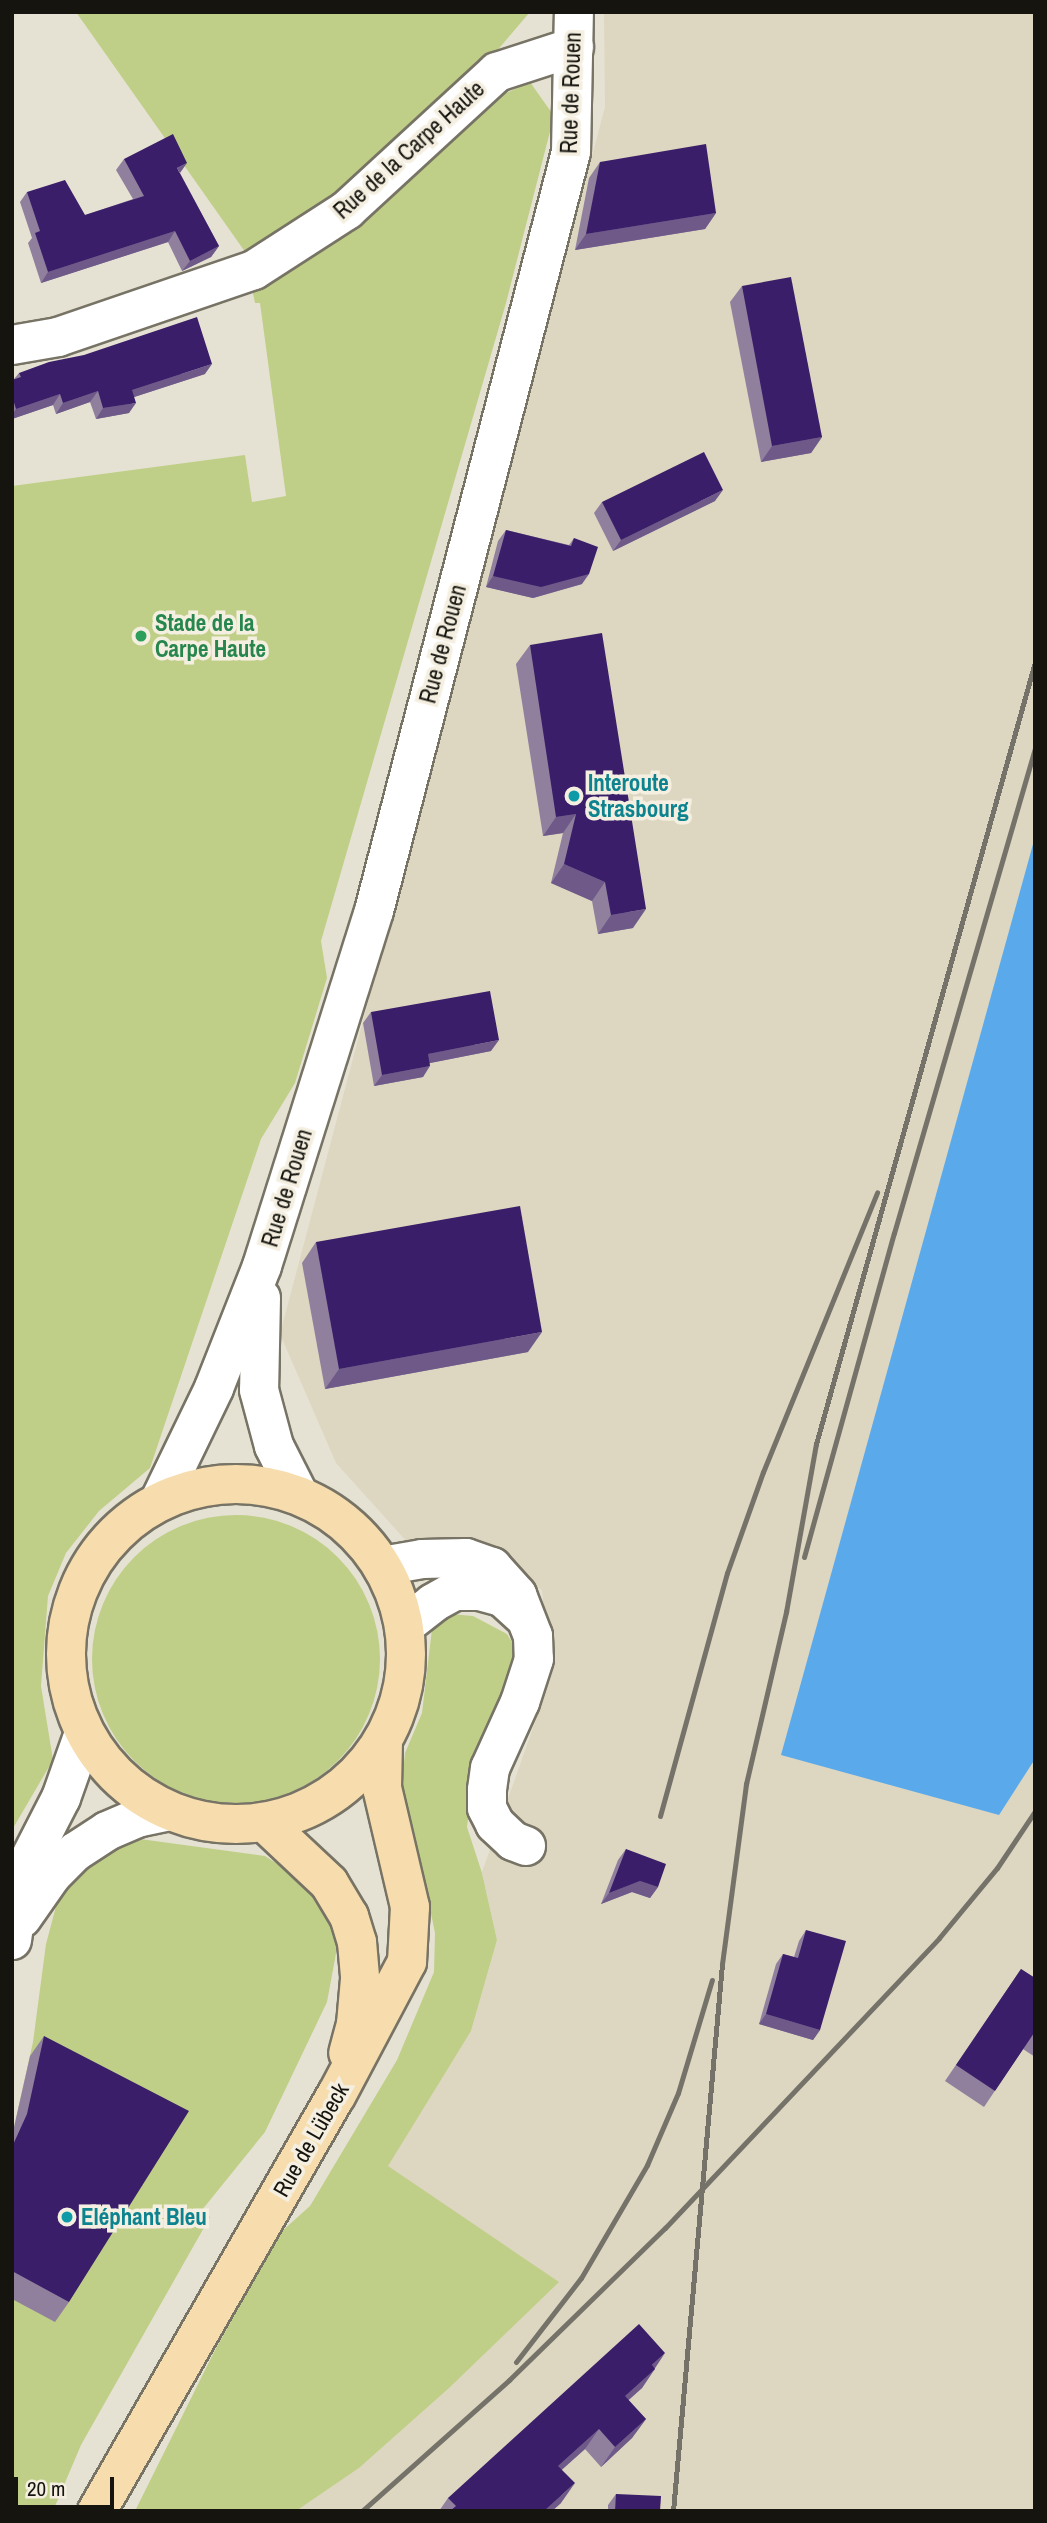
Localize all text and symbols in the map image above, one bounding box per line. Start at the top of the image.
street label: Rue de Rouen [555,32,587,154]
street label: Rue de la Carpe Haute [328,75,490,225]
street label: Rue de Rouen [414,582,472,706]
place label: Stade de la Carpe Haute [155,609,266,663]
marker: Stade de la Carpe Haute [133,628,149,644]
place label: Interoute Strasbourg [588,769,689,823]
marker: Interoute Strasbourg [566,788,582,804]
street label: Rue de Rouen [256,1126,318,1250]
street label: Rue de Lübeck [267,2078,355,2202]
place label: Eléphant Bleu [81,2203,207,2231]
marker: Eléphant Bleu [59,2209,75,2225]
scale bar [18,2464,117,2508]
text: 20 m [27,2474,65,2503]

